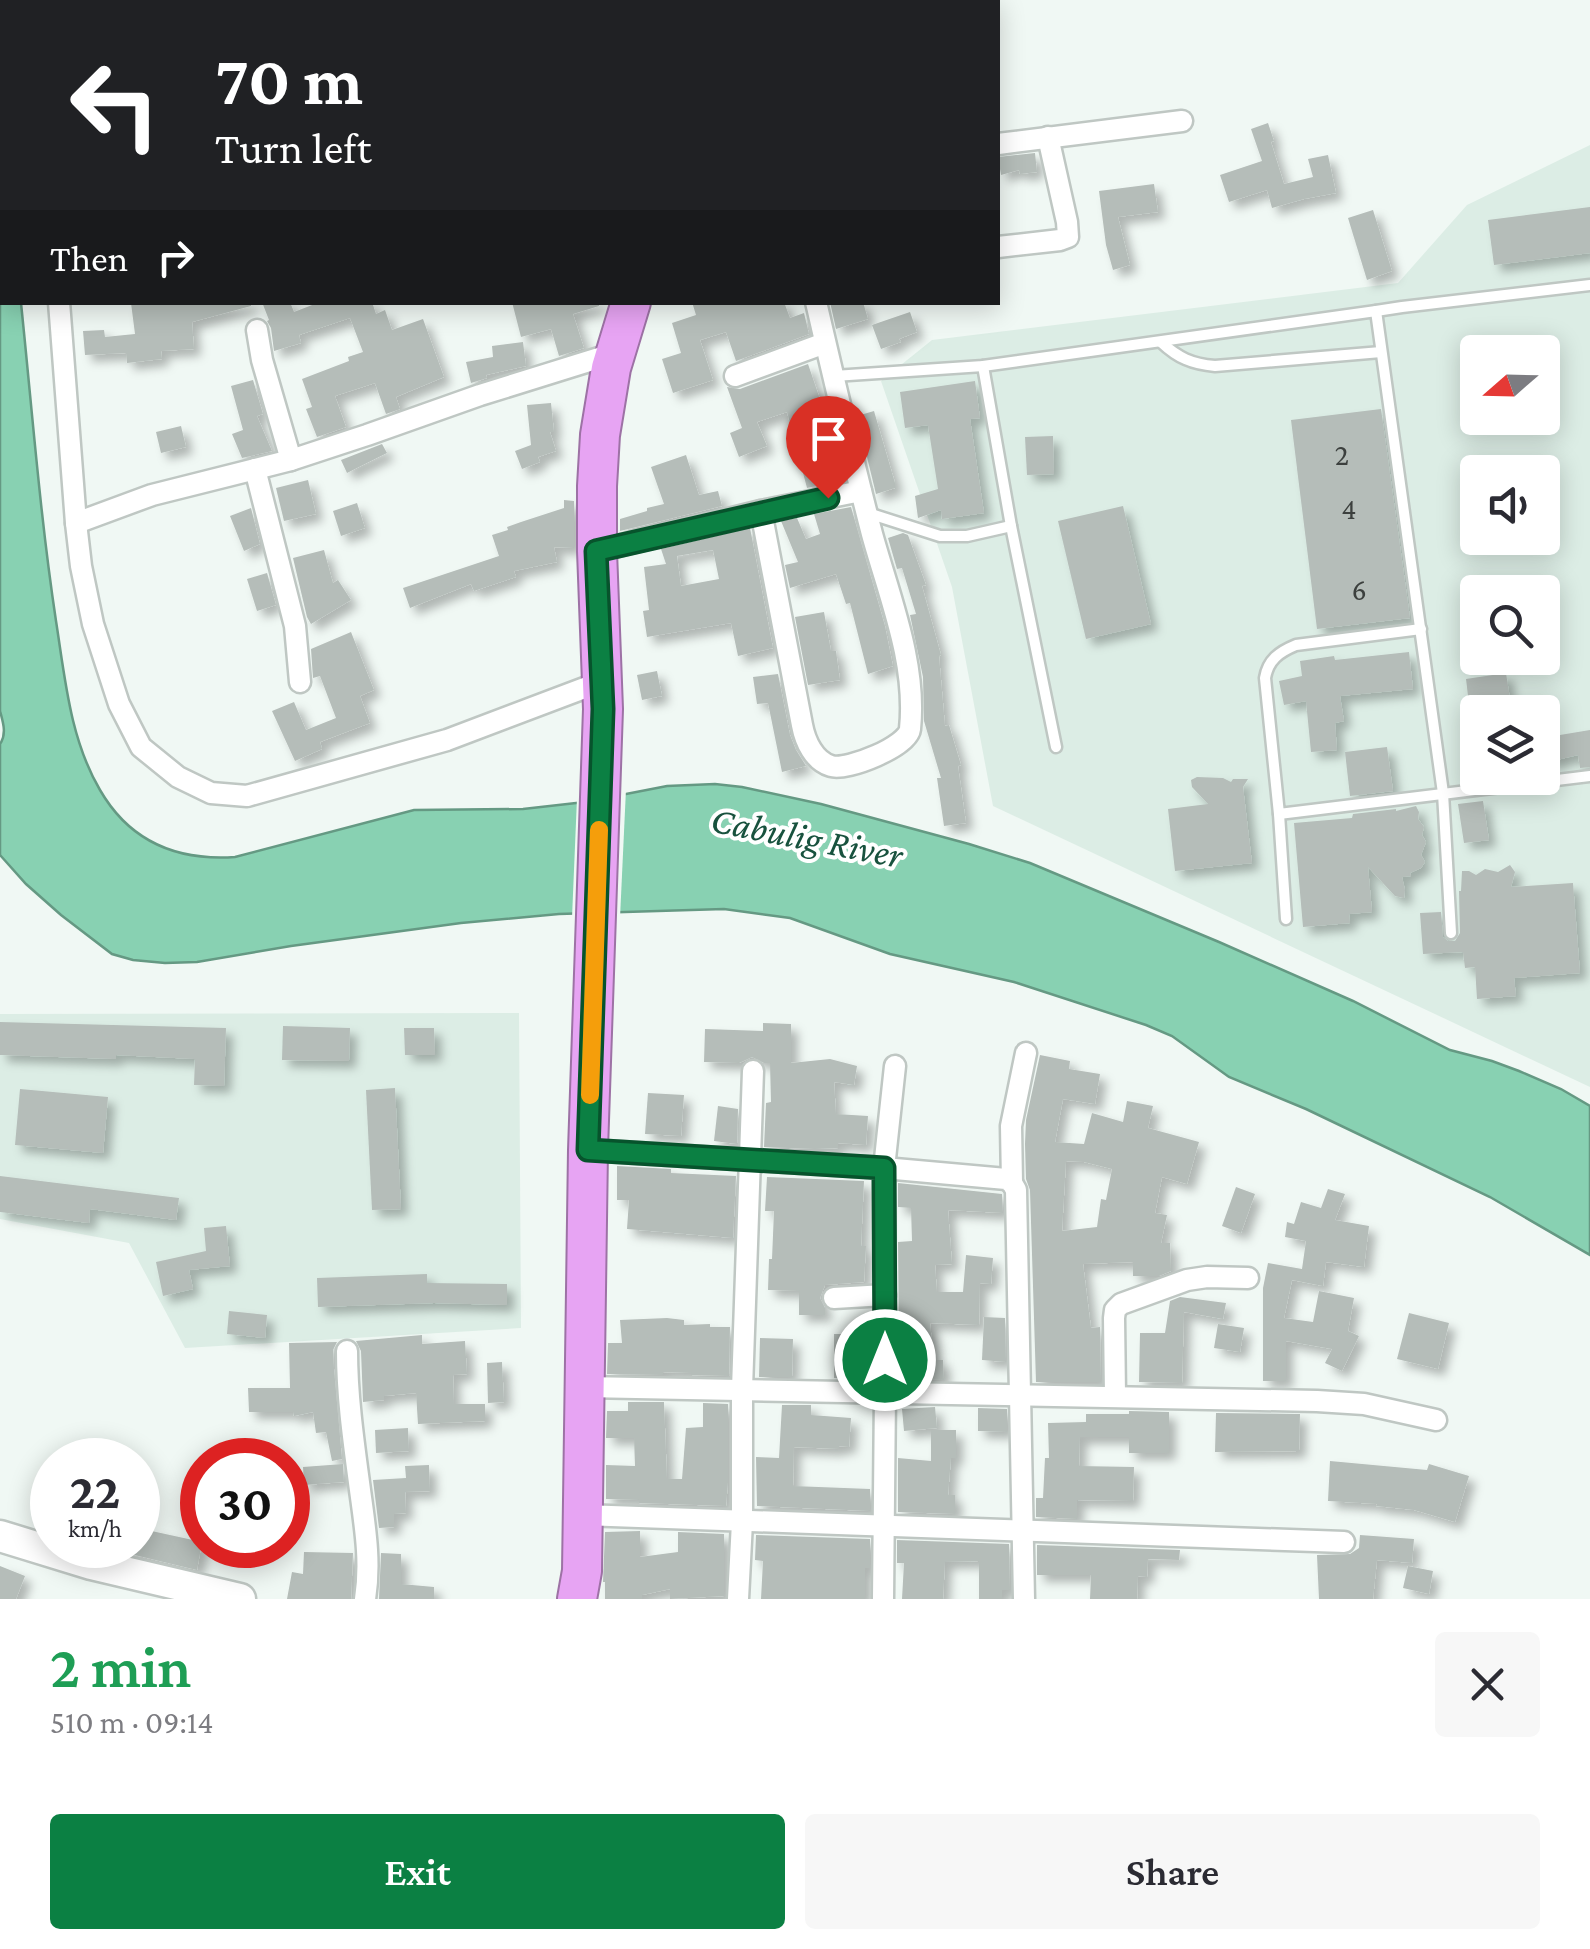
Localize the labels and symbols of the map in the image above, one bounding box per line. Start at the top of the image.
north arrow [1460,335,1560,435]
pin [786,396,871,499]
house number: 2 [1335,438,1349,471]
house number: 4 [1341,492,1357,525]
house number: 6 [1351,573,1367,606]
water label: Cabulig River [708,798,908,876]
position arrow [833,1308,937,1412]
speed limit sign: 30 [180,1438,310,1568]

